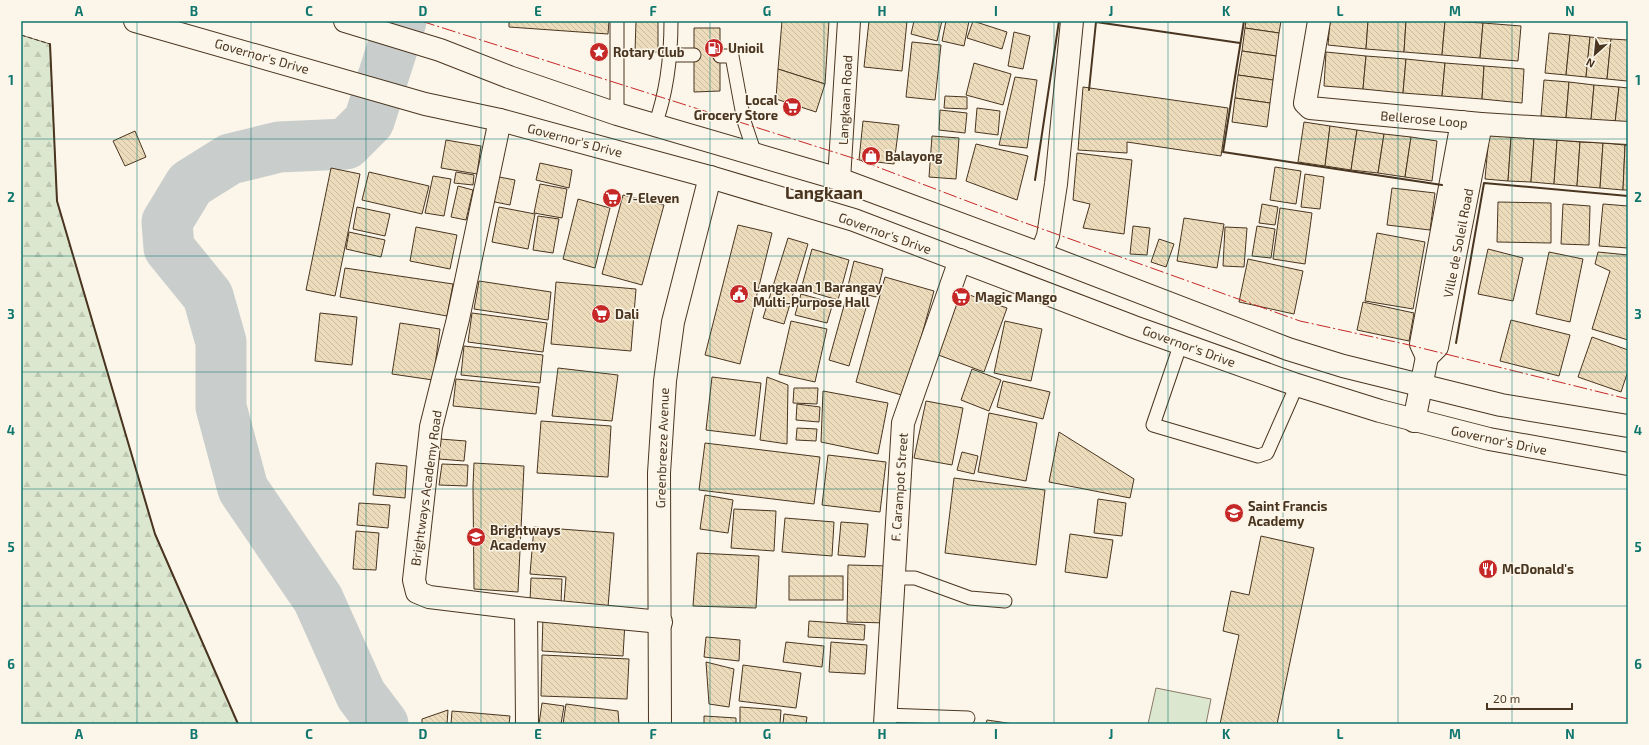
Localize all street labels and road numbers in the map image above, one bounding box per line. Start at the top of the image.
street label: Governor's Drive [213,35,311,77]
street label: Langkaan Road [835,55,855,145]
street label: Bellerose Loop [1380,107,1468,131]
street label: Governor's Drive [526,120,624,160]
street label: Ville de Soleil Road [1440,187,1476,299]
street label: Governor's Drive [836,209,934,257]
street label: Governor's Drive [1140,322,1238,370]
street label: Greenbreeze Avenue [652,387,672,509]
street label: Brightways Academy Road [407,409,445,567]
street label: Governor's Drive [1450,422,1548,458]
street label: F. Carampot Street [887,432,911,542]

